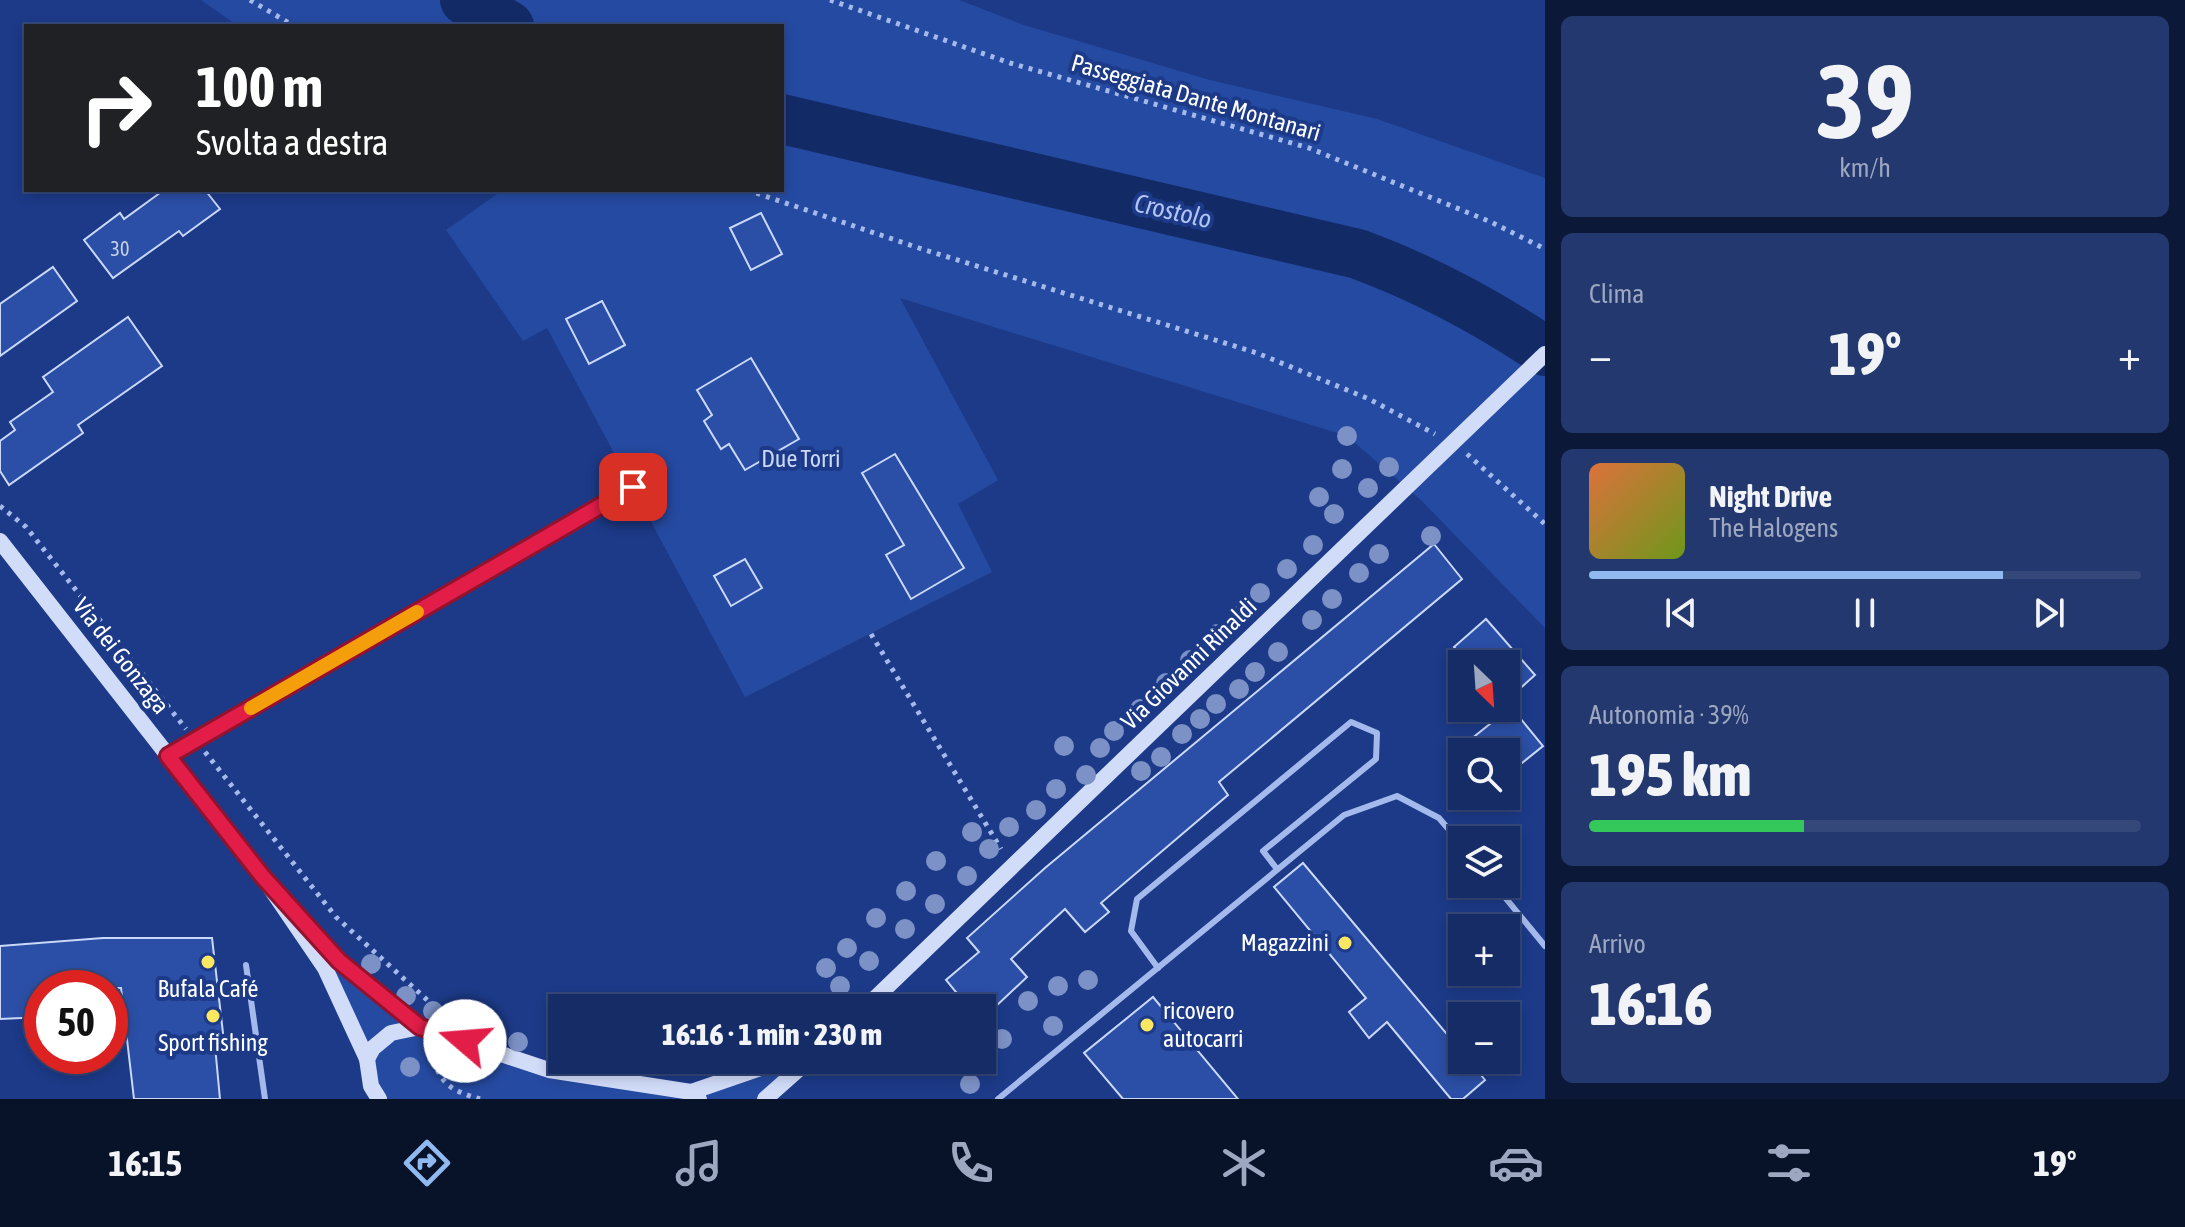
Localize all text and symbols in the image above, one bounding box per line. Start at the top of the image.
text: 39 [1816,41,1914,160]
street label: Passeggiata Dante Montanari [1068,49,1324,146]
text: 100 m [196,55,323,119]
icon: right [64,56,168,160]
text: Svolta a destra [196,121,389,163]
text: km/h [1839,153,1891,183]
water label: Crostolo [1132,188,1214,234]
house number: 30 [111,237,129,260]
text: Clima [1589,279,1644,309]
text: 19° [1829,319,1901,388]
text: − [1589,329,1612,379]
text: + [2118,329,2141,379]
park label: Due Torri [761,445,841,472]
pin [599,453,667,521]
icon: arrive [611,465,655,509]
text: Night Drive [1709,479,1832,513]
text: The Halogens [1709,513,1838,543]
icon: previous [1659,591,1703,635]
icon: pause [1843,591,1887,635]
icon: next [2027,591,2071,635]
street label: Via Giovanni Rinaldi [1116,592,1262,735]
street label: Via dei Gonzaga [68,593,175,719]
north arrow [1448,650,1520,722]
map controls [1448,650,1520,1074]
text: Autonomia · 39% [1589,700,1749,730]
button: search [1448,738,1520,810]
text: 195 km [1589,740,1751,809]
button: layers [1448,826,1520,898]
button: + [1448,914,1520,986]
place label: Magazzini [1241,929,1329,956]
text: Arrivo [1589,929,1646,959]
marker: Magazzini [1336,934,1354,952]
marker: Bufala Café [199,953,217,971]
text: 16:16 [1589,969,1712,1038]
speed limit sign: 50 [24,970,128,1074]
place label: Bufala Café [157,975,259,1002]
place label: ricovero autocarri [1163,997,1243,1052]
position arrow [423,999,507,1083]
button: − [1448,1002,1520,1074]
marker: Sport fishing [204,1007,222,1025]
marker: ricovero autocarri [1138,1016,1156,1034]
text: 16:16 · 1 min · 230 m [662,1017,882,1051]
place label: Sport fishing [158,1029,268,1056]
icon: directions [399,1135,455,1191]
icon: music [671,1135,727,1191]
icon: phone [943,1135,999,1191]
icon: climate [1216,1135,1272,1191]
icon: car [1488,1135,1544,1191]
icon: filters [1761,1135,1817,1191]
text: 16:15 [108,1142,182,1184]
text: 19° [2033,1142,2077,1184]

